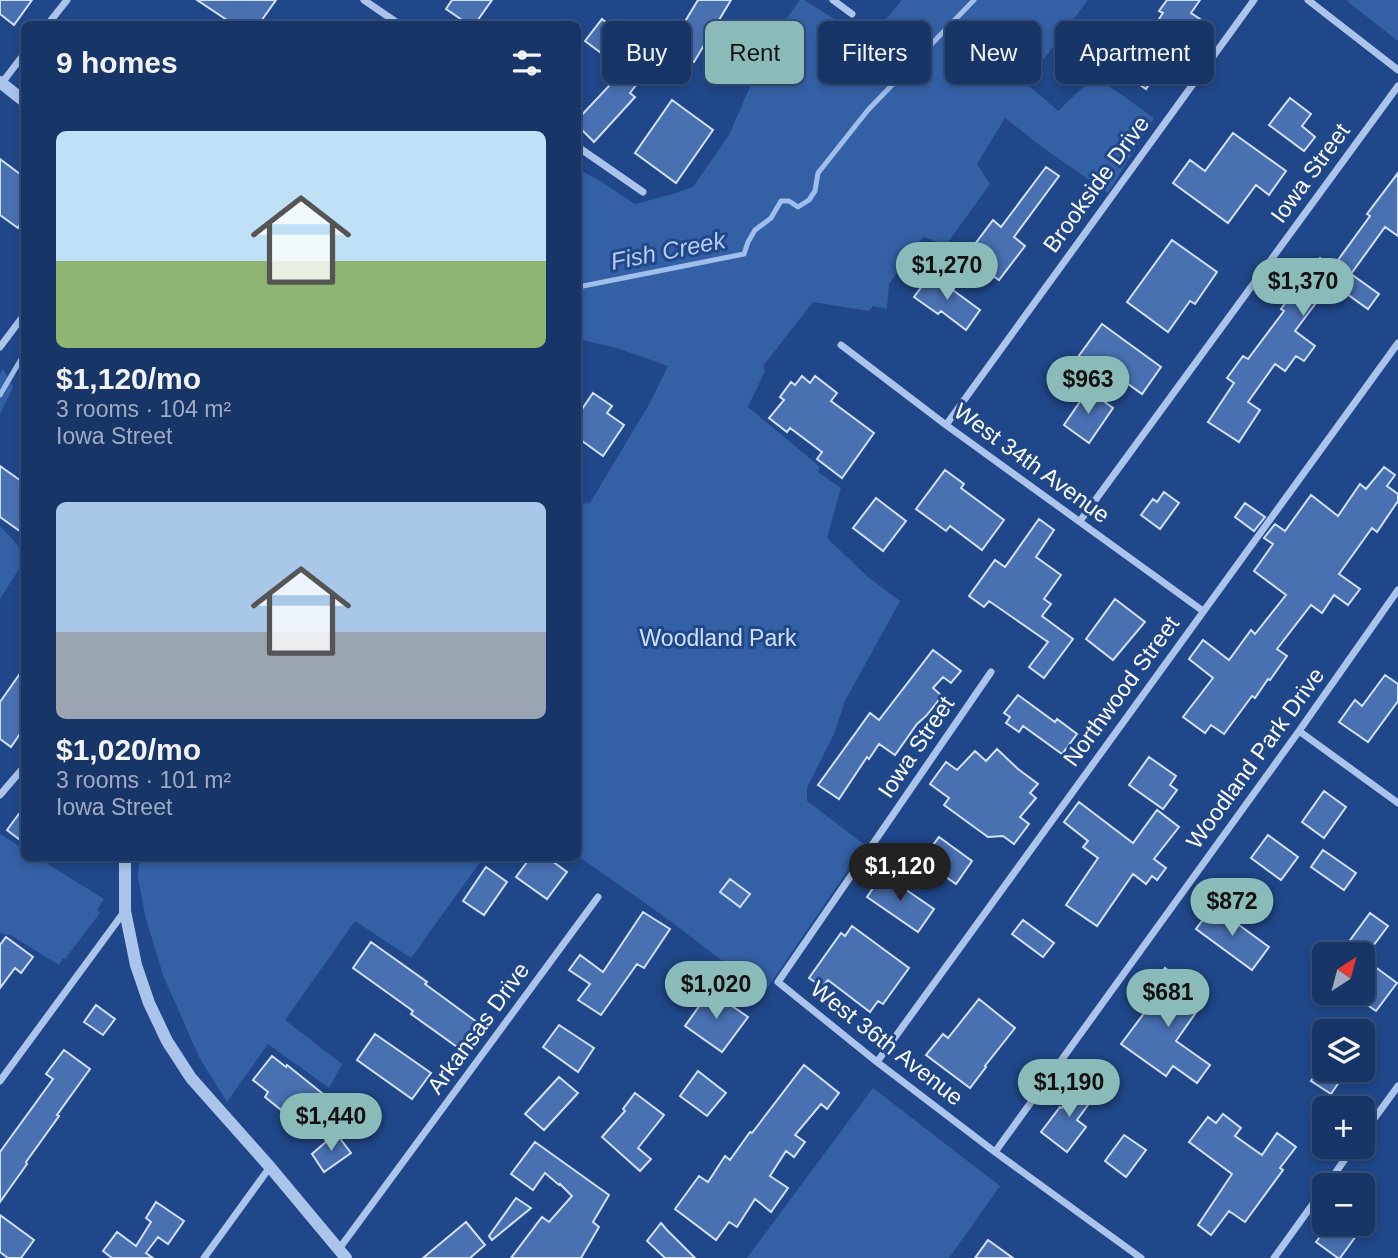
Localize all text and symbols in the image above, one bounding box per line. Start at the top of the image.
chip: Buy [602,21,691,84]
chip: Rent [705,21,804,84]
chip: Filters [818,21,931,84]
chip: New [945,21,1041,84]
chip: Apartment [1055,21,1214,84]
icon: filters [508,44,546,82]
text: 9 homes [56,46,178,79]
street label: Brookside Drive [1038,111,1154,257]
street label: Iowa Street [1265,118,1355,228]
icon: home [238,177,364,303]
water label: Fish Creek [608,226,729,275]
pin: $1,270 [890,243,1004,302]
text: $1,270 [912,252,982,278]
pin: $1,370 [1246,258,1360,318]
text: $1,370 [1268,268,1338,294]
pin: $963 [1047,356,1129,416]
text: $1,120/mo [56,362,201,395]
text: $963 [1062,366,1114,392]
text: 3 rooms · 104 m² [56,396,231,422]
street label: West 34th Avenue [949,398,1115,528]
text: Iowa Street [56,423,172,449]
icon: home [238,548,364,674]
street label: Northwood Street [1058,610,1184,771]
park label: Woodland Park [640,625,797,651]
street label: Woodland Park Drive [1181,663,1329,853]
street label: Iowa Street [873,691,960,802]
text: $1,020/mo [56,733,201,766]
text: 3 rooms · 101 m² [56,767,231,793]
text: Iowa Street [56,794,172,820]
pin: $1,120 [843,844,957,903]
text: $1,120 [865,853,935,879]
pin: $872 [1191,878,1273,938]
text: $872 [1206,888,1258,914]
north arrow [1312,942,1376,1004]
map controls [1312,942,1375,1236]
street label: Arkansas Drive [422,957,534,1099]
pin: $1,020 [659,962,773,1021]
pin: $681 [1127,970,1209,1029]
text: $1,020 [681,971,751,997]
street label: West 36th Avenue [806,976,968,1110]
text: $681 [1142,979,1194,1005]
button: layers [1312,1019,1375,1082]
pin: $1,190 [1012,1060,1126,1119]
text: $1,190 [1034,1069,1104,1095]
pin: $1,440 [274,1094,388,1153]
button: + [1312,1096,1375,1159]
text: $1,440 [296,1103,366,1129]
button: − [1312,1173,1375,1236]

